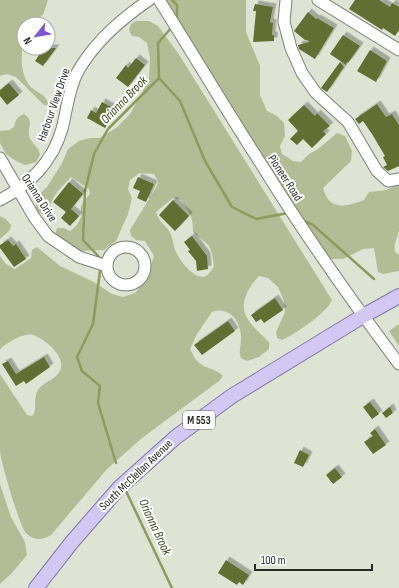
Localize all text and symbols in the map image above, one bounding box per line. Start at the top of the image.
north arrow [16,16,56,56]
text: N [21,35,35,47]
street label: Harbour View Drive [34,66,74,144]
water label: Orianna Brook [97,72,151,127]
street label: Pioneer Road [264,152,306,204]
street label: Orianna Drive [18,171,60,225]
road number: M 553 [183,411,215,429]
street label: South McClellan Avenue [96,436,176,514]
water label: Orianna Brook [135,496,175,559]
scale bar [255,546,372,572]
text: 100 m [261,553,286,568]

